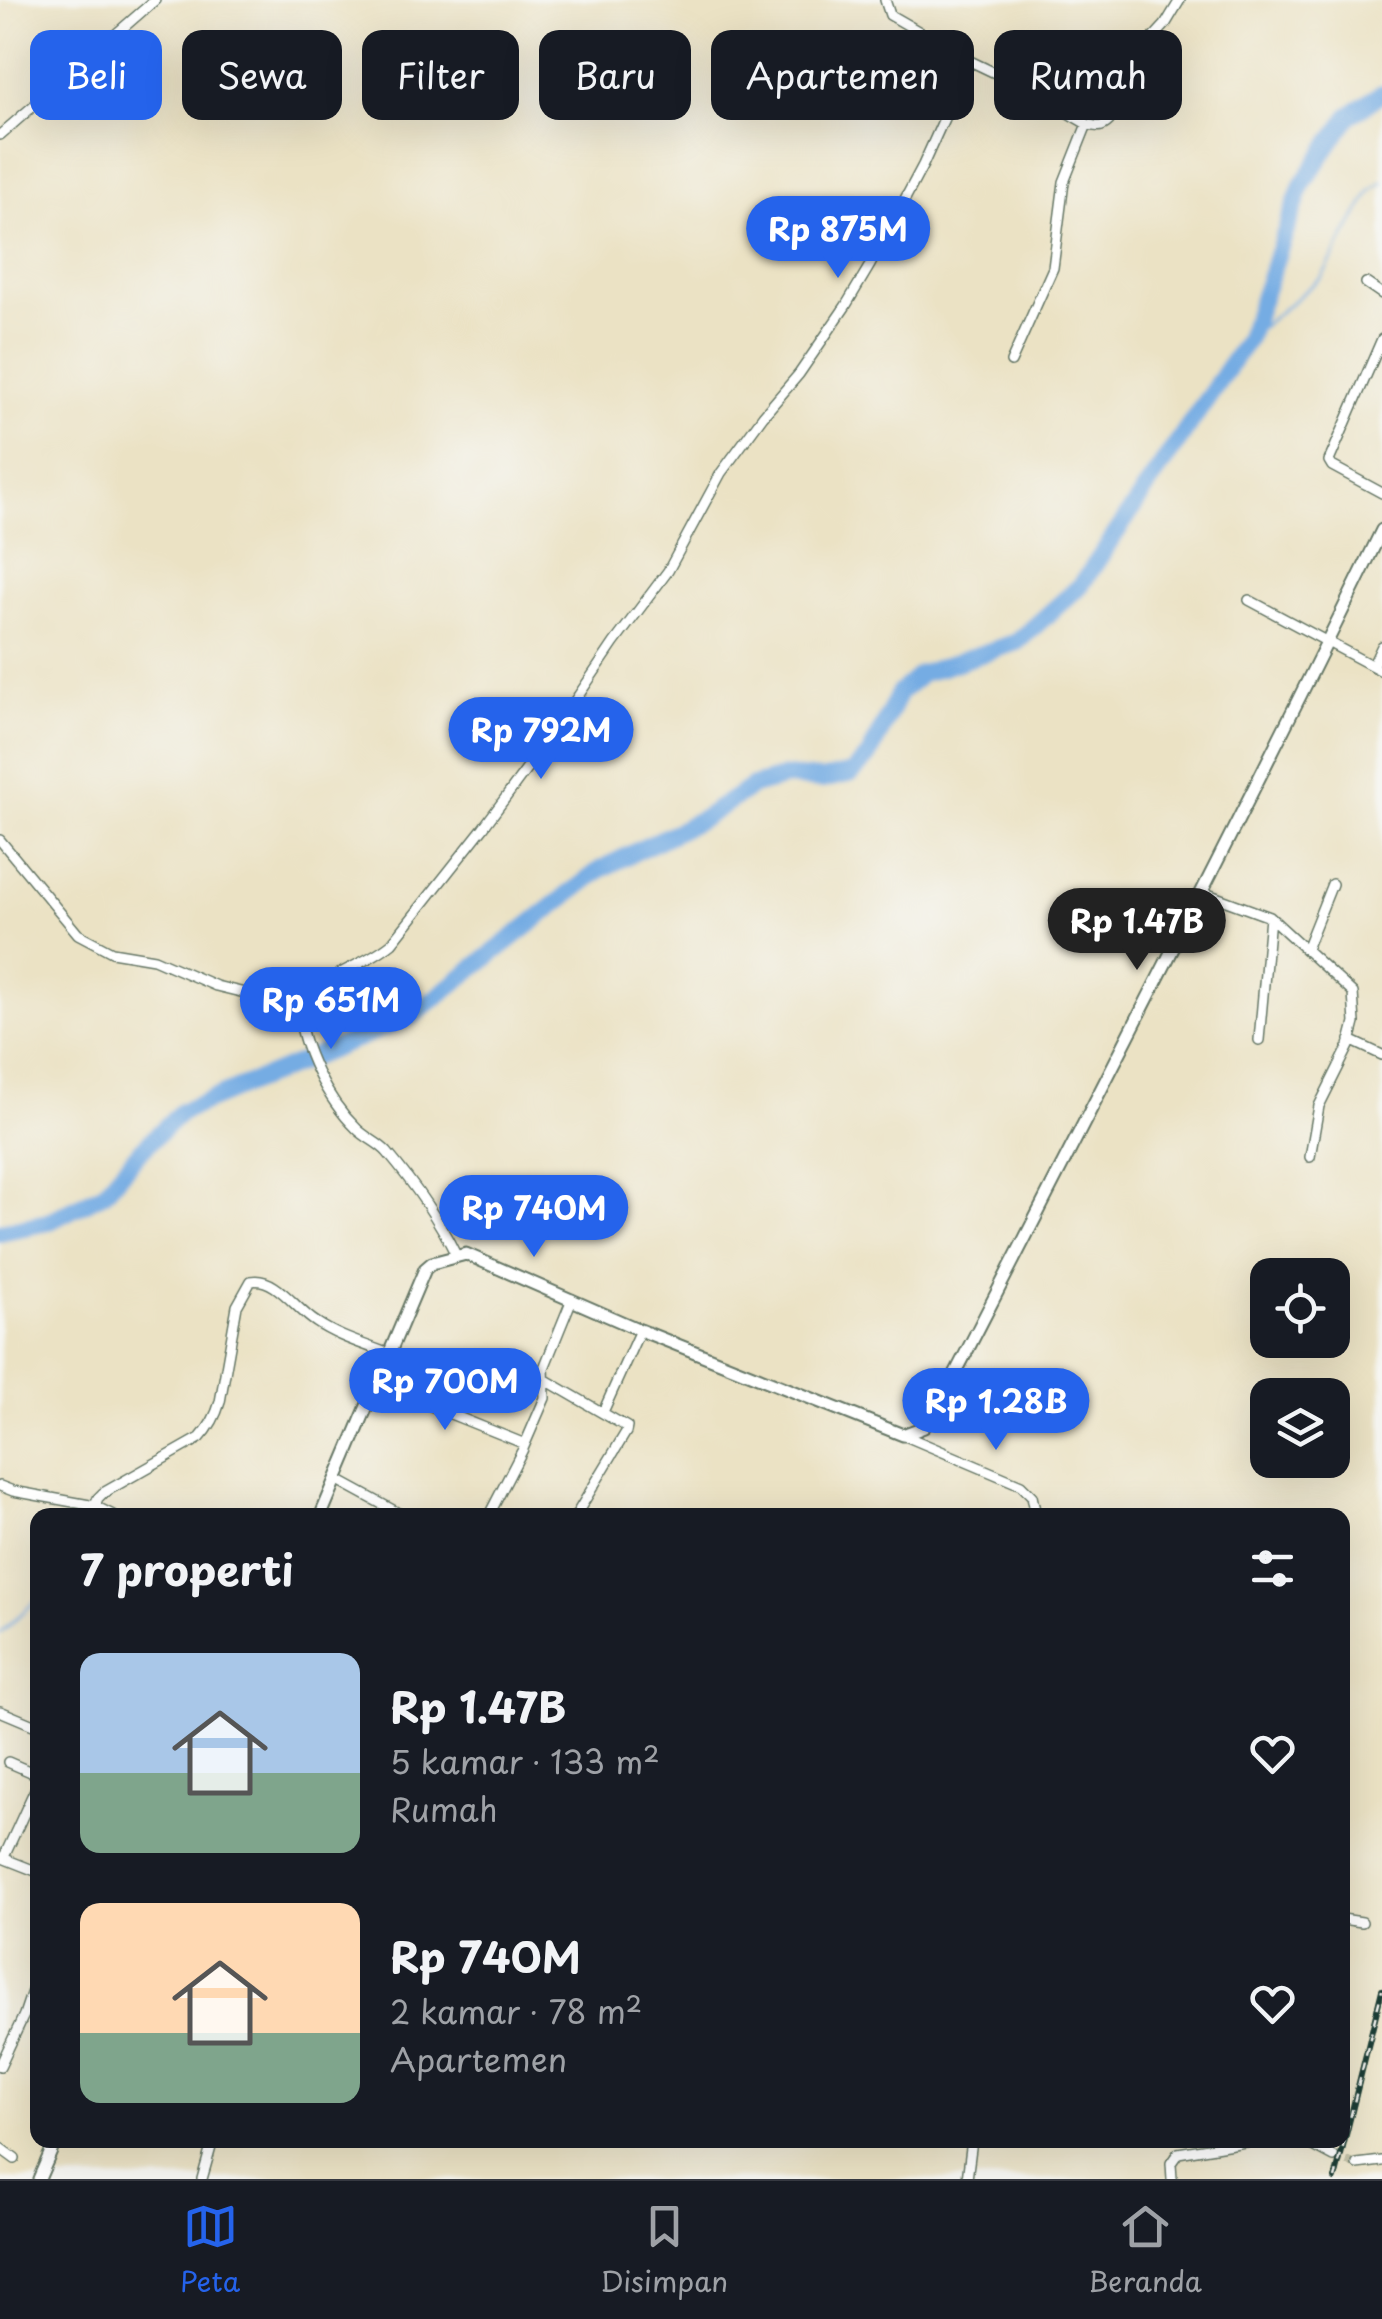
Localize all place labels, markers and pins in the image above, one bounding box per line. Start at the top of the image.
pin: Rp 875M [746,196,930,281]
pin: Rp 792M [449,697,633,782]
pin: Rp 1.47B [1034,888,1240,973]
pin: Rp 651M [239,967,423,1052]
pin: Rp 740M [442,1175,626,1260]
pin: Rp 700M [353,1348,537,1433]
pin: Rp 1.28B [893,1368,1099,1453]

